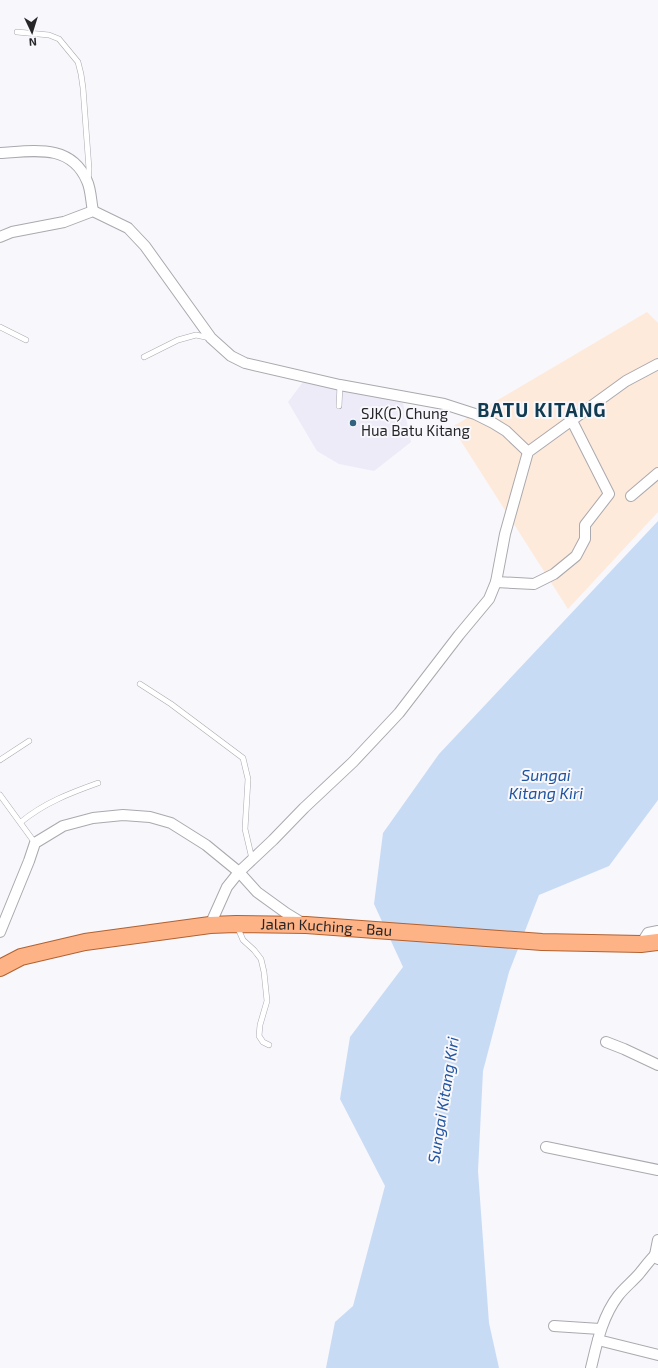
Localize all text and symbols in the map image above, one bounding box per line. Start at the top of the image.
north arrow [12,12,52,52]
text: N [28,36,37,49]
district label: BATU KITANG [477,398,607,421]
place label: SJK(C) Chung Hua Batu Kitang [361,404,471,439]
marker: SJK(C) Chung Hua Batu Kitang [348,418,358,428]
water label: Sungai Kitang Kiri [509,765,583,802]
street label: Jalan Kuching - Bau [260,914,393,939]
water label: Sungai Kitang Kiri [423,1035,462,1164]

